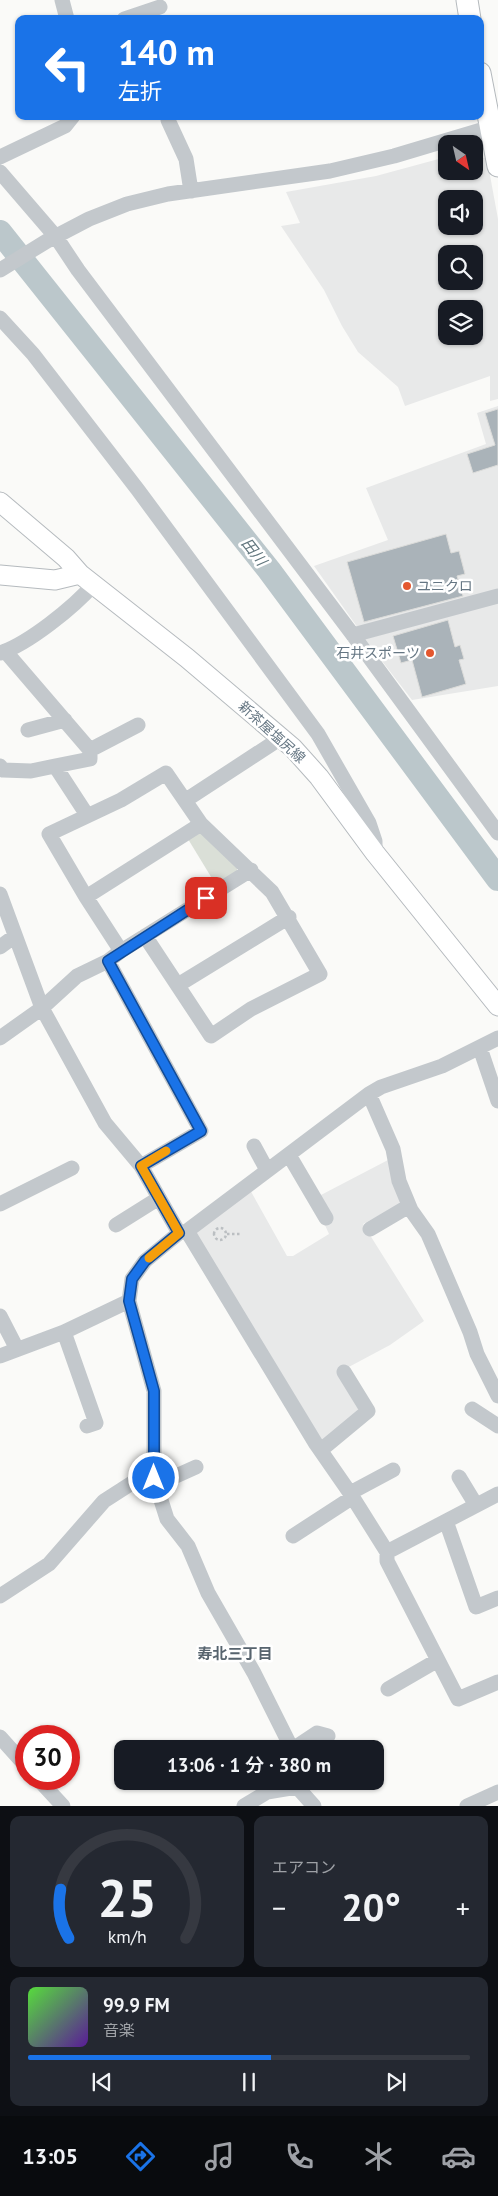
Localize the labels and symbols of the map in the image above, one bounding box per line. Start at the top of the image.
north arrow [438,135,482,180]
water label: 田川 [238,534,272,571]
place label: ユニクロ [417,577,473,595]
marker: ユニクロ [401,580,413,592]
place label: 石井スポーツ [336,644,420,662]
marker: 石井スポーツ [424,647,436,659]
street label: 新茶屋塩尻線 [235,697,309,767]
pin [185,877,227,919]
position arrow [127,1451,179,1503]
district label: 寿北三丁目 [197,1644,273,1663]
speed limit sign: 30 [15,1725,80,1790]

